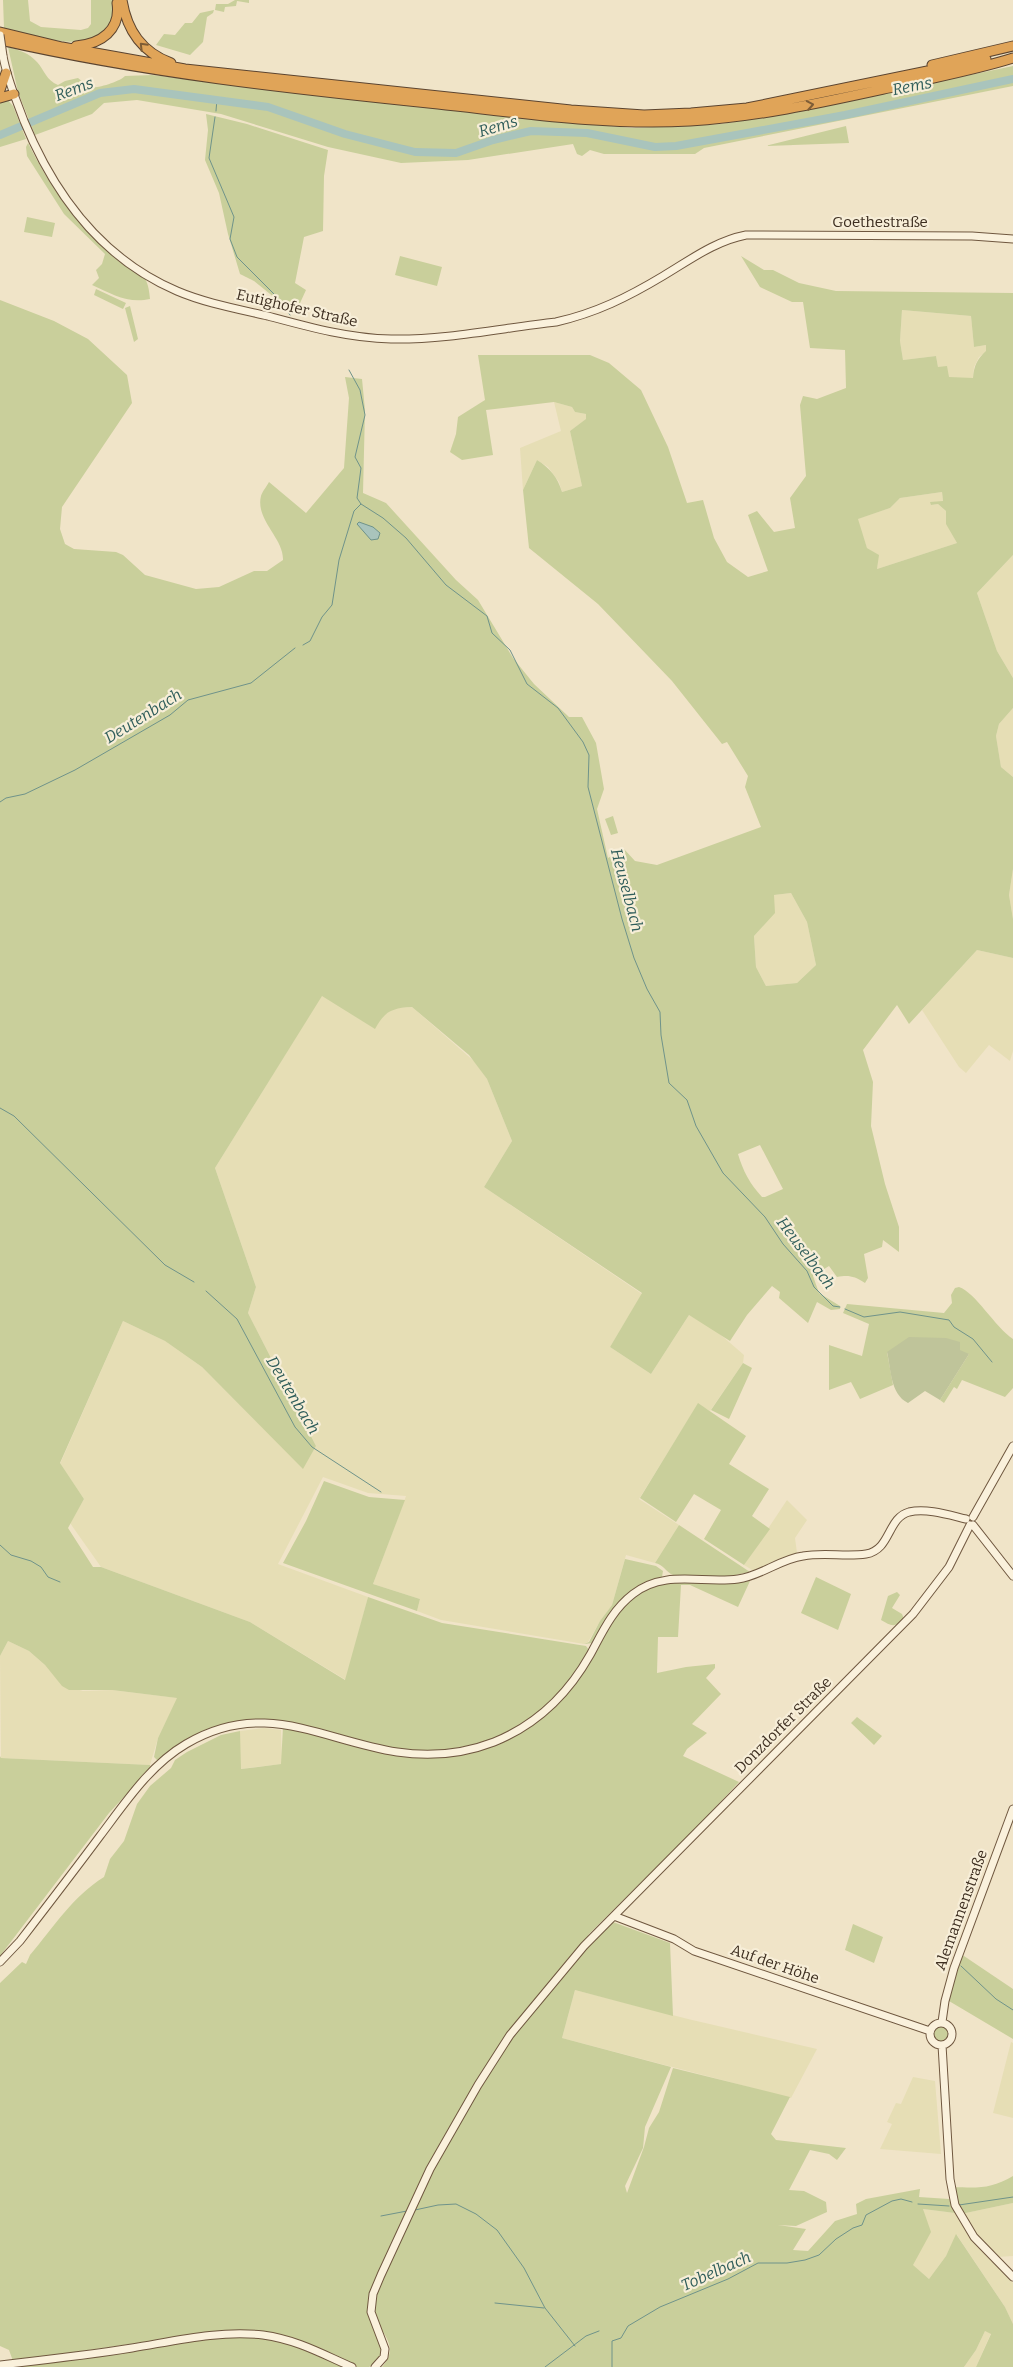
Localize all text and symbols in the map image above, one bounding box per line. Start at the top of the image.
one-way arrow [140,42,149,51]
water label: Rems [52,73,96,105]
water label: Rems [891,73,934,99]
one-way arrow [805,100,814,110]
water label: Rems [476,111,520,141]
street label: Goethestraße [832,213,928,231]
street label: Eutighofer Straße [235,285,359,331]
water label: Deutenbach [101,685,185,747]
water label: Heuselbach [607,846,647,934]
water label: Heuselbach [773,1213,839,1293]
water label: Deutenbach [262,1353,324,1437]
street label: Donzdorfer Straße [731,1673,835,1777]
street label: Alemannenstraße [931,1847,991,1973]
street label: Auf der Höhe [728,1940,822,1988]
water label: Tobelbach [678,2247,754,2295]

